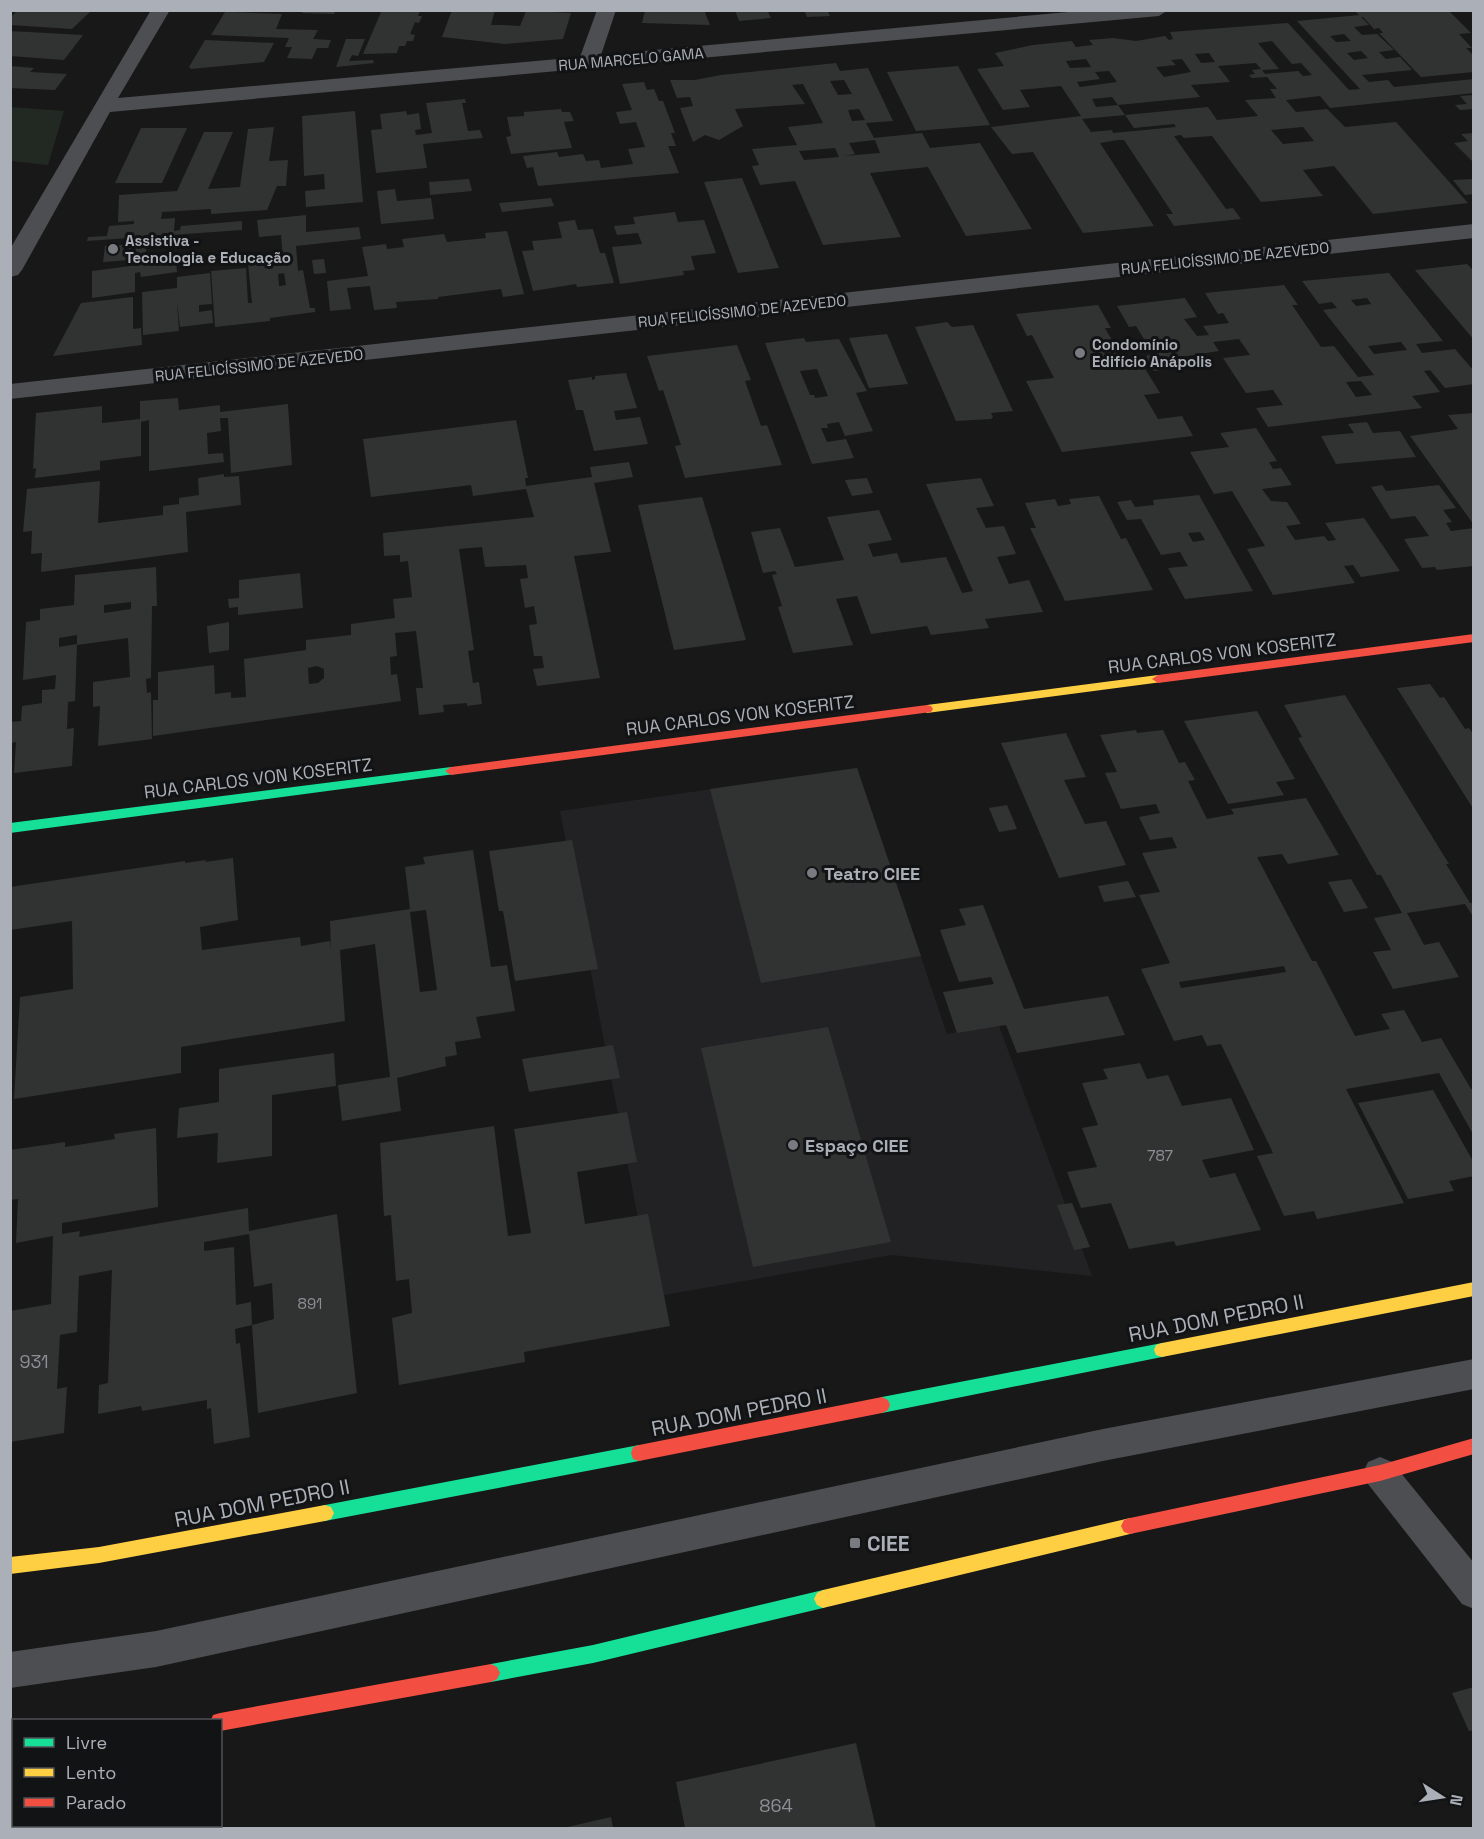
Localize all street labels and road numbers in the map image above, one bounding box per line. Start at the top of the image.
street label: RUA MARCELO GAMA [558,43,705,75]
street label: RUA FELICÍSSIMO DE AZEVEDO [1120,238,1330,278]
street label: RUA FELICÍSSIMO DE AZEVEDO [637,291,847,331]
street label: RUA FELICÍSSIMO DE AZEVEDO [154,345,364,385]
street label: RUA CARLOS VON KOSERITZ [1107,628,1337,678]
street label: RUA CARLOS VON KOSERITZ [625,690,855,740]
street label: RUA CARLOS VON KOSERITZ [143,753,373,803]
street label: RUA DOM PEDRO II [1126,1288,1306,1348]
street label: RUA DOM PEDRO II [649,1382,829,1442]
street label: RUA DOM PEDRO II [172,1473,352,1533]

